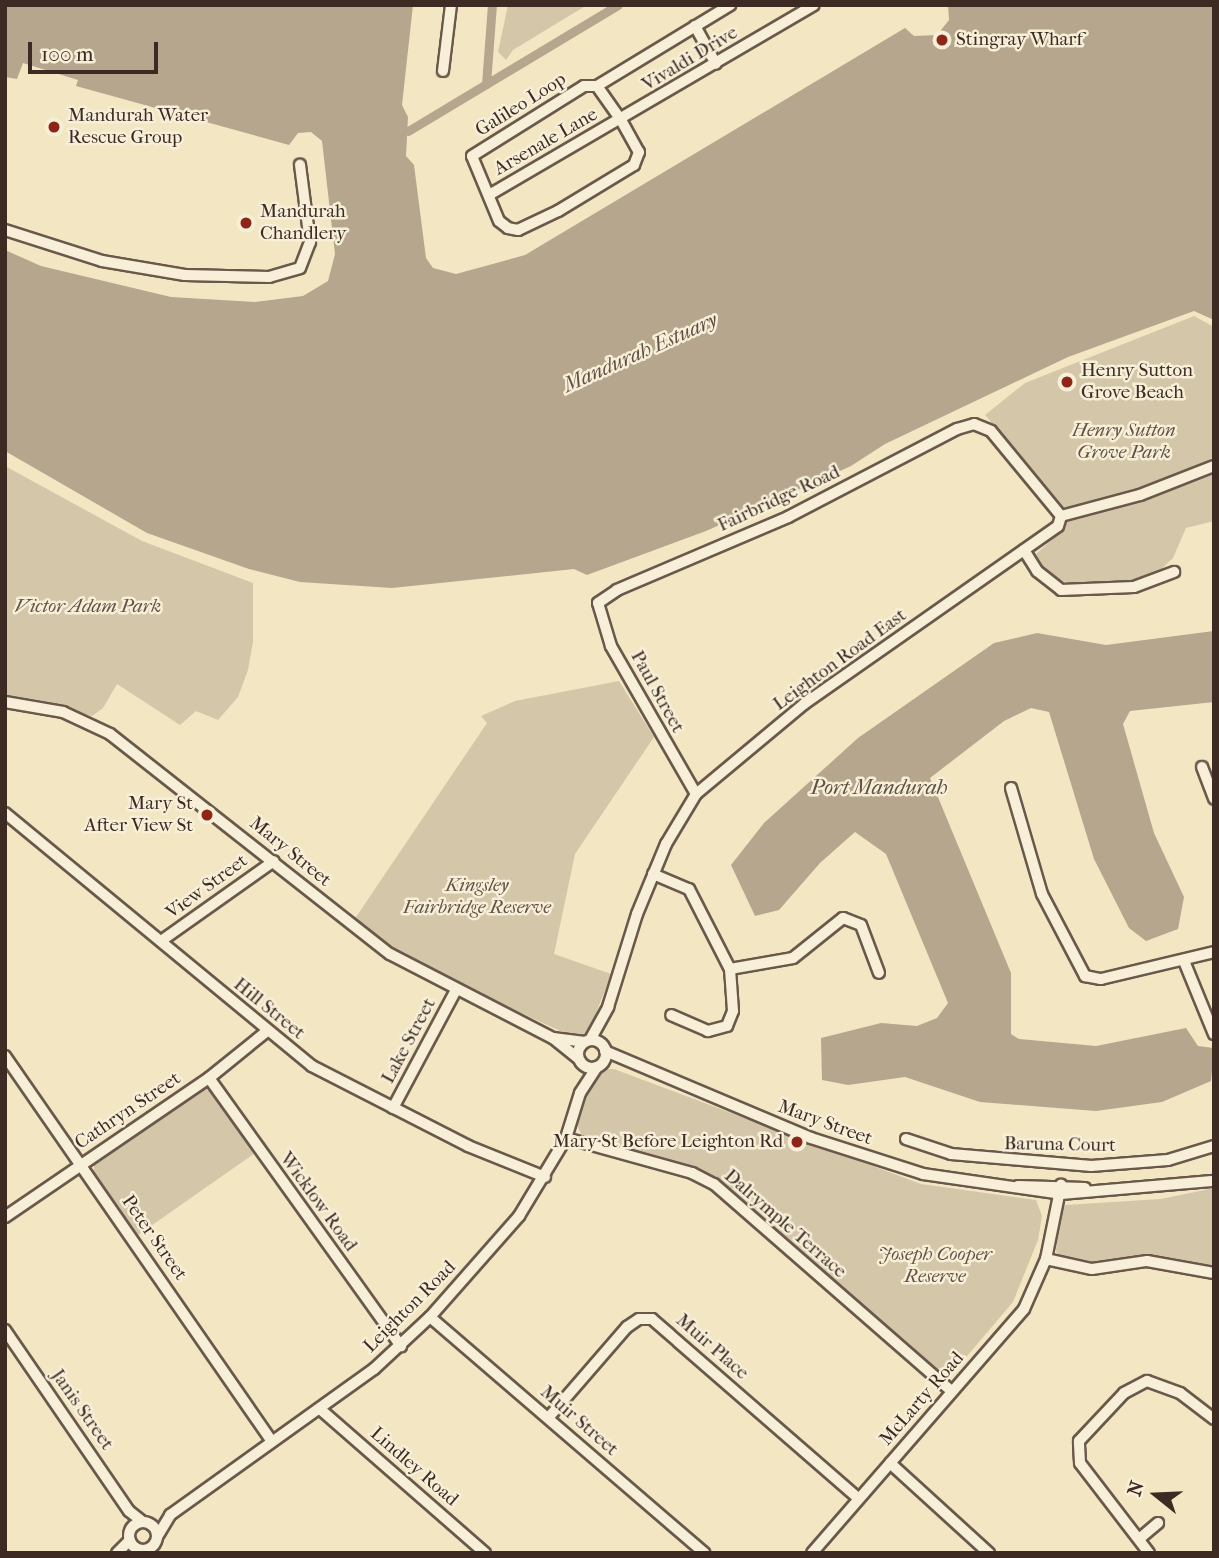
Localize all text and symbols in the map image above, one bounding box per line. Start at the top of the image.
street label: Vivaldi Drive [638,22,742,96]
scale bar [32,28,161,72]
place label: Stingray Wharf [956,29,1083,51]
marker: Stingray Wharf [934,32,950,48]
text: 100 m [41,42,94,66]
street label: Galileo Loop [472,68,570,142]
street label: Arsenale Lane [490,103,602,181]
place label: Mandurah Water Rescue Group [68,105,208,149]
marker: Mandurah Water Rescue Group [46,119,62,135]
place label: Mandurah Chandlery [260,201,346,245]
marker: Mandurah Chandlery [238,215,254,231]
water label: Mandurah Estuary [559,307,721,397]
place label: Henry Sutton Grove Beach [1081,360,1193,404]
marker: Henry Sutton Grove Beach [1059,374,1075,390]
park label: Henry Sutton Grove Park [1072,420,1176,464]
street label: Fairbridge Road [714,461,844,537]
park label: Victor Adam Park [15,596,161,618]
street label: Leighton Road East [769,604,911,716]
street label: Paul Street [625,647,689,737]
water label: Port Mandurah [811,774,947,800]
place label: Mary St After View St [84,793,193,837]
marker: Mary St After View St [199,807,215,823]
street label: Mary Street [245,812,335,892]
street label: View Street [162,850,252,924]
park label: Kingsley Fairbridge Reserve [403,875,551,919]
street label: Hill Street [229,973,309,1045]
street label: Lake Street [377,994,441,1088]
street label: Cathryn Street [71,1067,185,1155]
street label: Mary Street [775,1095,875,1151]
place label: Mary St Before Leighton Rd [553,1131,783,1153]
street label: Baruna Court [1004,1133,1116,1157]
marker: Mary St Before Leighton Rd [789,1134,805,1150]
street label: Wicklow Road [274,1148,362,1256]
street label: Dalrymple Terrace [719,1165,851,1283]
street label: Peter Street [116,1191,192,1285]
park label: Joseph Cooper Reserve [878,1244,992,1288]
street label: Leighton Road [359,1256,461,1358]
street label: Muir Place [671,1309,753,1385]
street label: McLarty Road [875,1347,969,1451]
street label: Janis Street [46,1365,118,1455]
street label: Muir Street [535,1381,623,1461]
street label: Lindley Road [365,1423,463,1511]
north arrow [1121,1460,1191,1530]
text: N [1123,1478,1149,1499]

